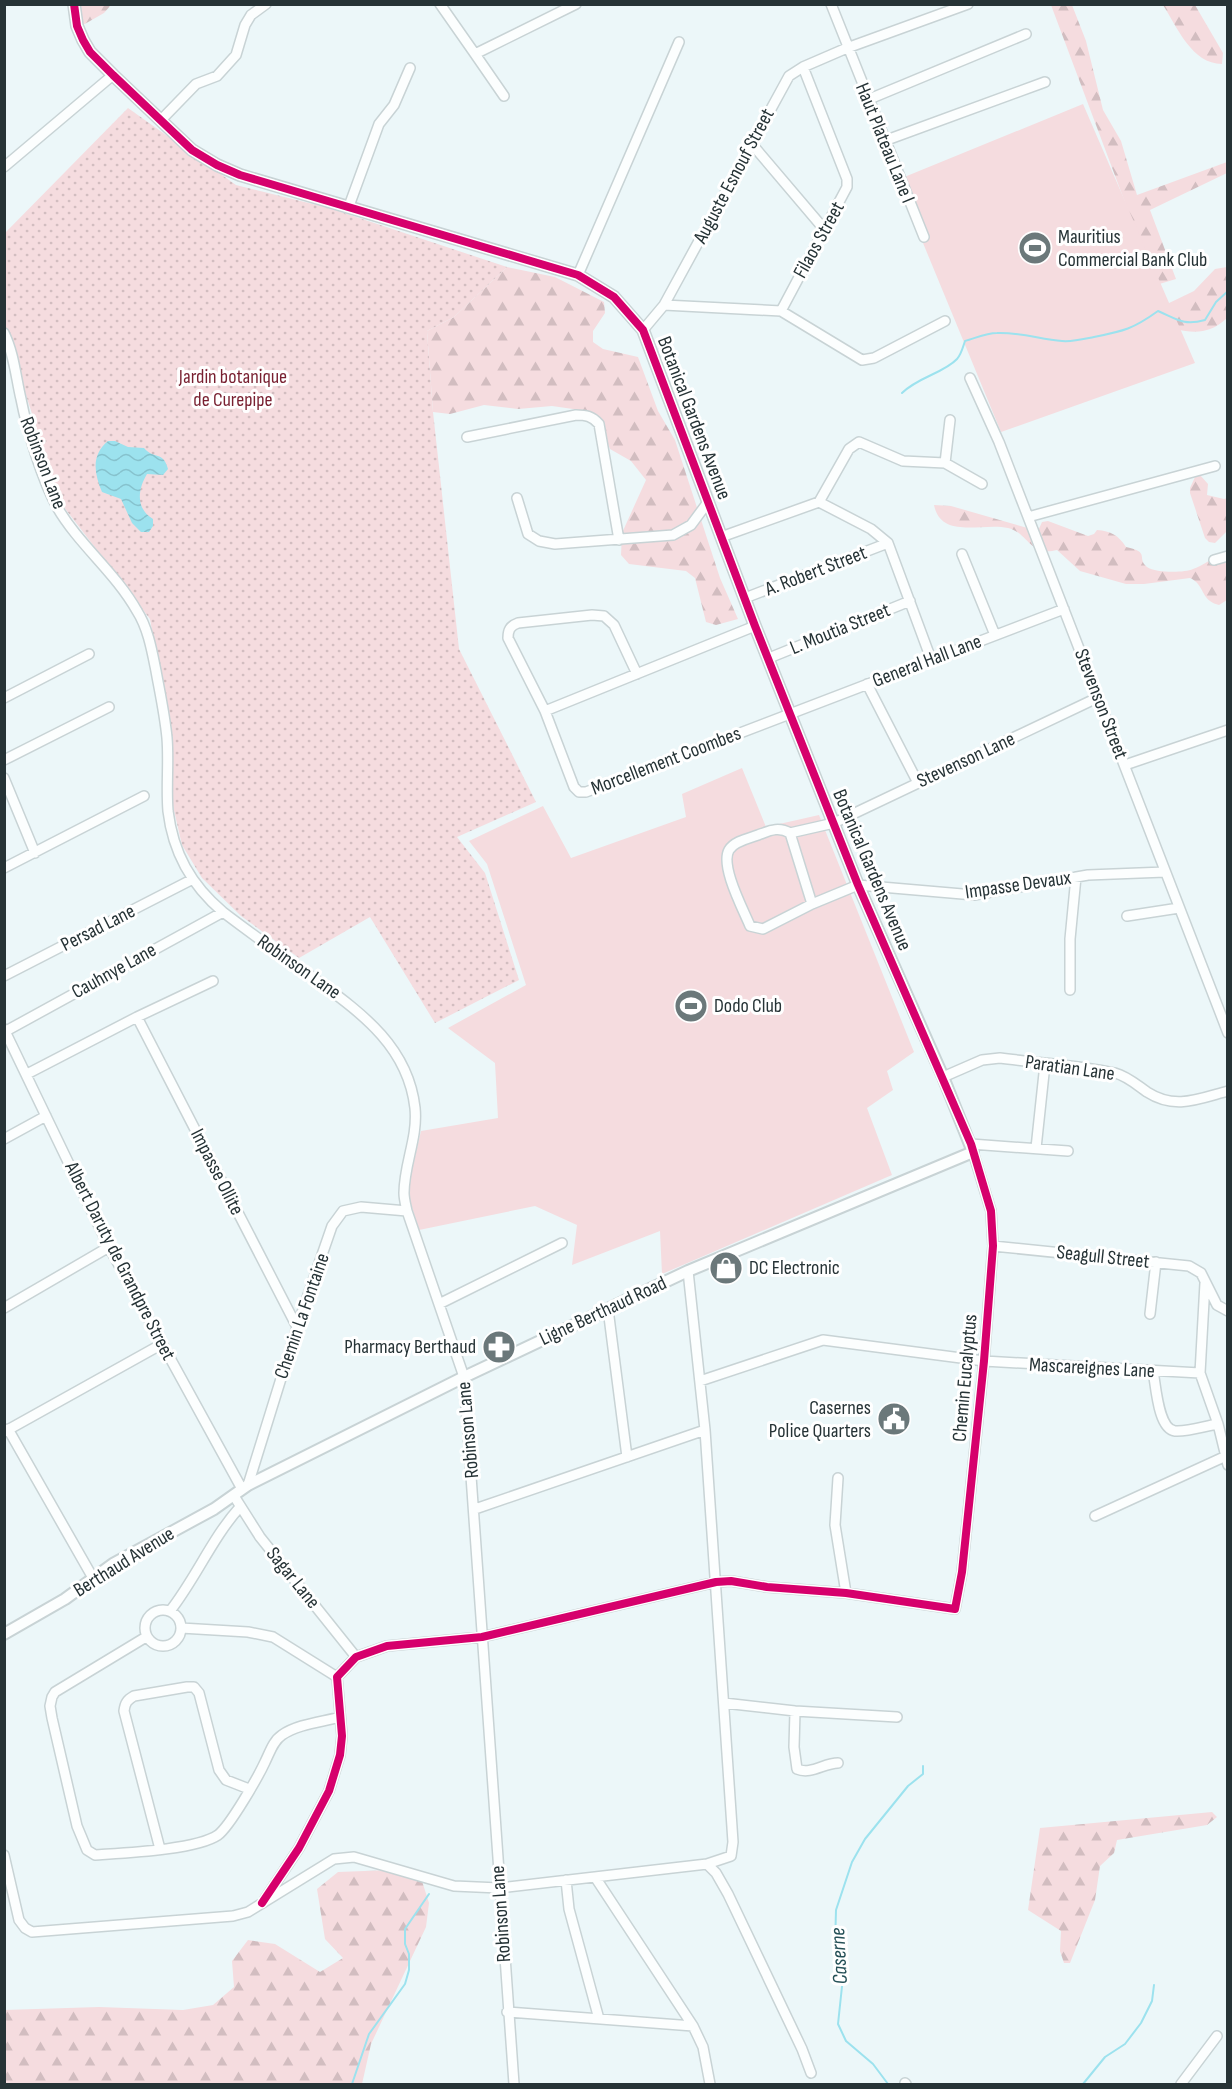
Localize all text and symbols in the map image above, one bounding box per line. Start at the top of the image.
street label: Haut Plateau Lane I [850,79,920,207]
street label: Auguste Esnouf Street [688,104,780,248]
street label: Filaos Street [788,197,850,283]
place label: Mauritius Commercial Bank Club [1058,225,1207,272]
sports icon: Mauritius Commercial Bank Club [1017,230,1053,266]
street label: Botanical Gardens Avenue [652,333,736,503]
park label: Jardin botanique de Curepipe [178,365,287,412]
street label: Robinson Lane [14,414,72,512]
street label: A. Robert Street [761,541,870,602]
street label: L. Moutia Street [786,598,894,660]
street label: General Hall Lane [869,629,985,693]
street label: Stevenson Street [1069,646,1133,762]
street label: Morcellement Coombes [588,721,744,801]
street label: Stevenson Lane [913,727,1019,793]
street label: Botanical Gardens Avenue [827,786,917,954]
street label: Impasse Devaux [963,866,1073,904]
street label: Persad Lane [57,899,139,957]
street label: Robinson Lane [252,929,346,1005]
street label: Cauhnye Lane [68,938,160,1004]
sports icon: Dodo Club [673,988,709,1024]
place label: Dodo Club [714,994,782,1018]
street label: Paratian Lane [1024,1050,1116,1086]
street label: Impasse Ollite [185,1125,249,1219]
street label: Albert Daruty de Grandpre Street [59,1157,180,1364]
street label: Seagull Street [1055,1240,1151,1274]
street label: Chemin La Fontaine [269,1250,335,1382]
shop icon: DC Electronic [708,1250,744,1286]
place label: DC Electronic [749,1256,840,1280]
street label: Ligne Berthaud Road [536,1271,670,1351]
street label: Chemin Eucalyptus [947,1313,983,1443]
pharmacy icon: Pharmacy Berthaud [481,1329,517,1365]
place label: Pharmacy Berthaud [344,1335,476,1359]
street label: Mascareignes Lane [1028,1353,1156,1383]
street label: Robinson Lane [452,1381,484,1479]
place label: Casernes Police Quarters [769,1396,871,1443]
public building icon: Casernes Police Quarters [876,1401,912,1437]
street label: Berthaud Avenue [69,1522,179,1602]
street label: Sagar Lane [261,1542,325,1614]
street label: Robinson Lane [486,1865,516,1963]
water label: Caserne [825,1927,853,1985]

